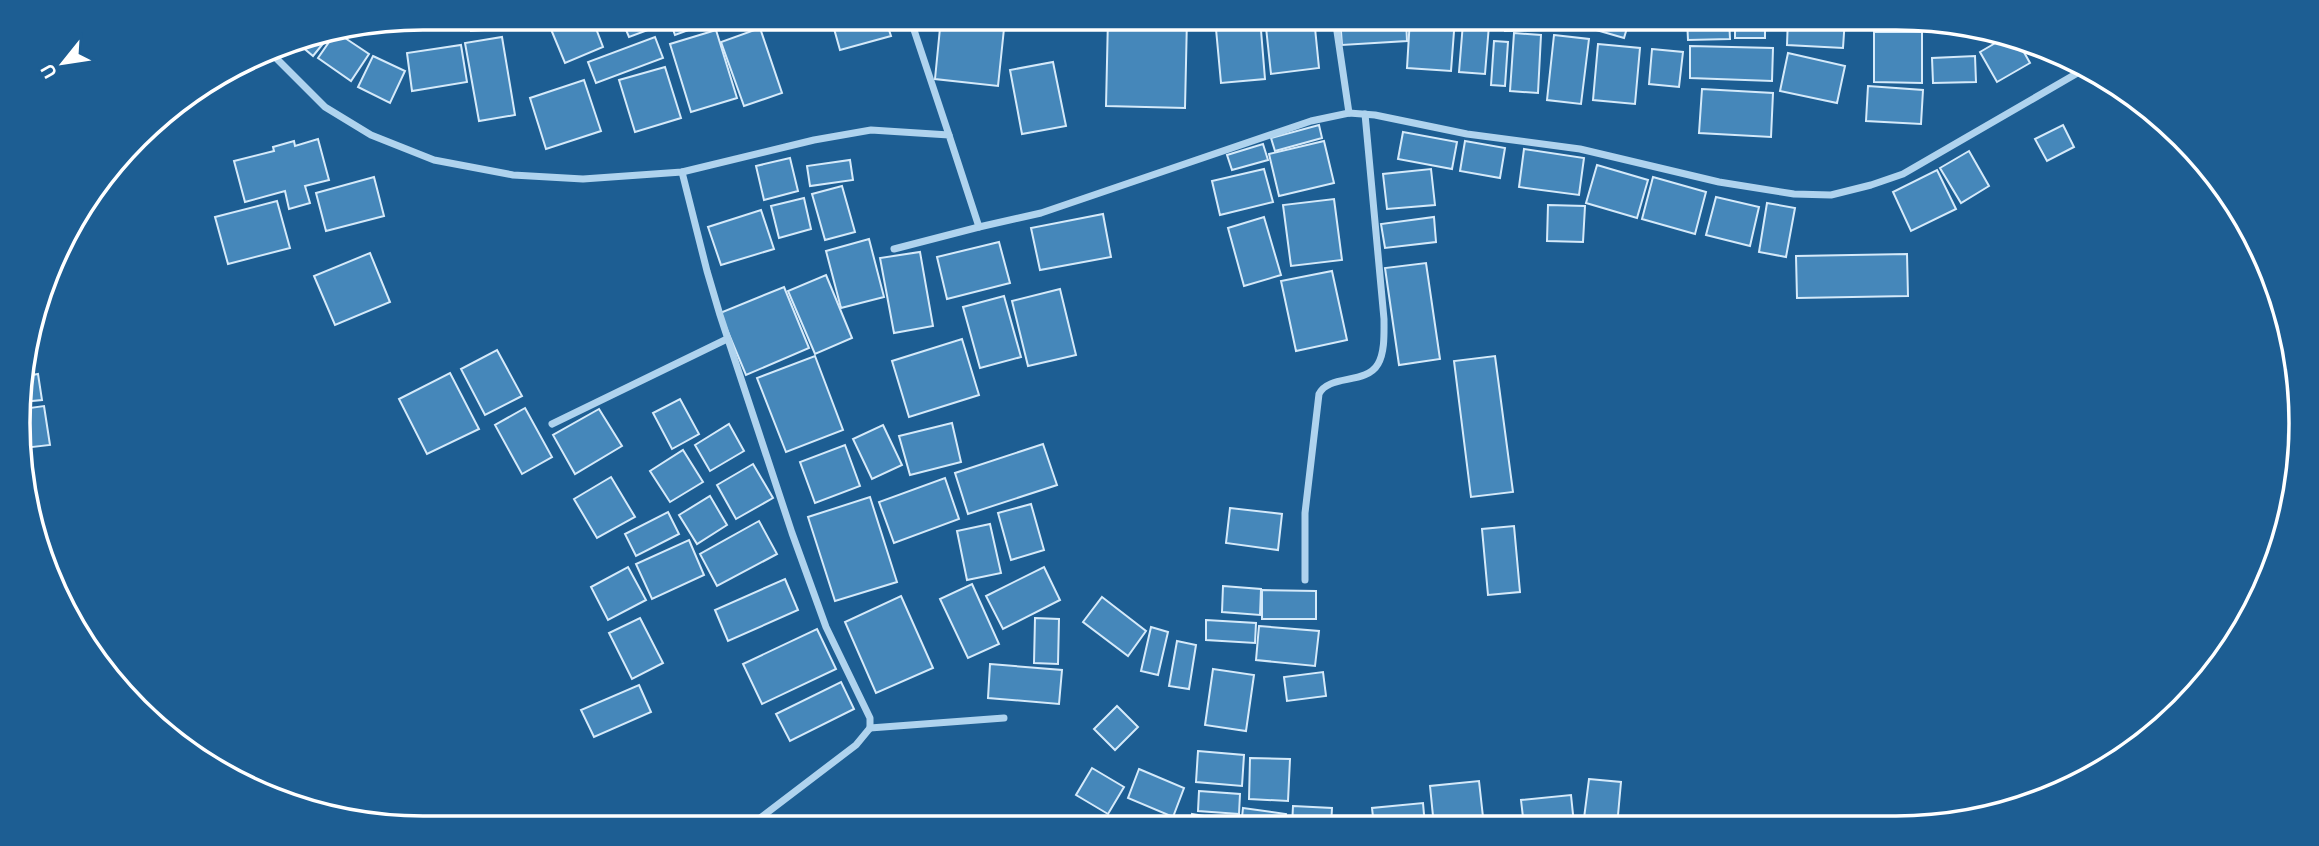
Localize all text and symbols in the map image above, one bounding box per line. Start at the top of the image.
north arrow [28,28,98,98]
text: U [35,60,61,83]

